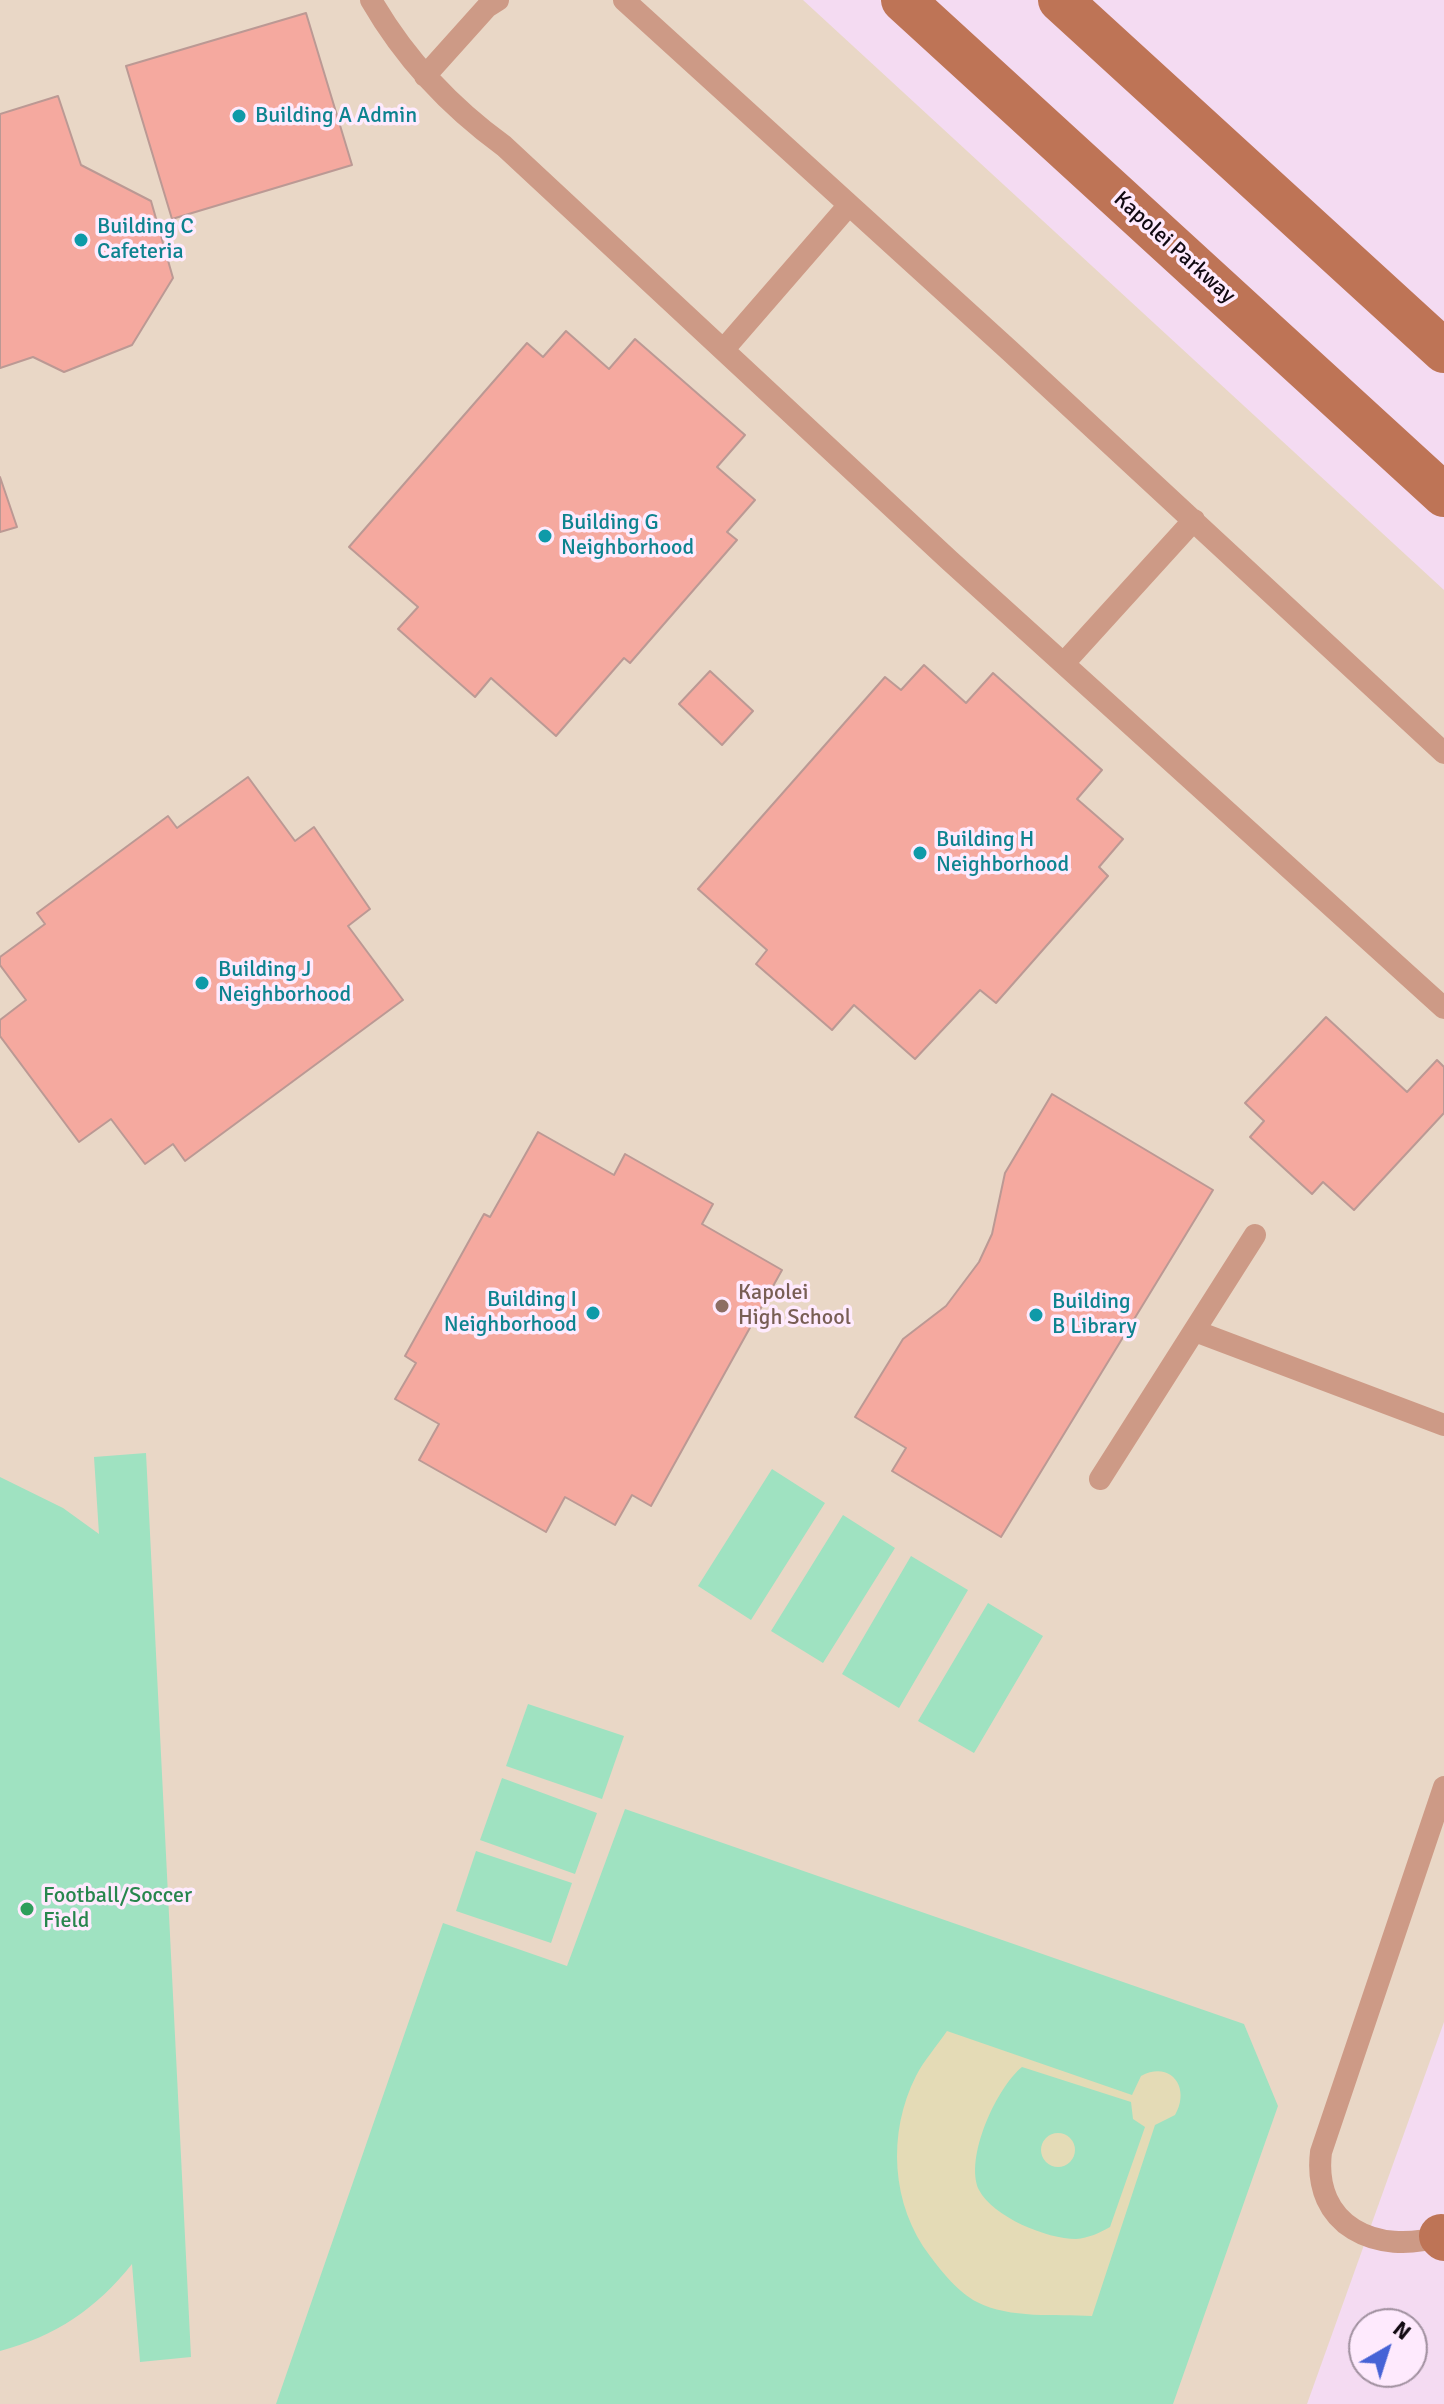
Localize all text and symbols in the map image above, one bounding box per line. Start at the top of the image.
place label: Building A Admin [255,103,417,129]
marker: Building A Admin [230,107,248,125]
street label: Kapolei Parkway [1108,186,1240,310]
place label: Building C Cafeteria [97,214,194,266]
marker: Building C Cafeteria [72,231,90,249]
place label: Building G Neighborhood [561,510,694,562]
marker: Building G Neighborhood [536,527,554,545]
place label: Building H Neighborhood [936,827,1069,878]
marker: Building H Neighborhood [911,844,929,862]
place label: Building J Neighborhood [218,957,351,1008]
marker: Building J Neighborhood [193,974,211,992]
place label: Kapolei High School [738,1280,851,1332]
place label: Building I Neighborhood [444,1287,577,1338]
place label: Building B Library [1052,1289,1137,1340]
marker: Kapolei High School [713,1297,731,1315]
marker: Building I Neighborhood [584,1304,602,1322]
marker: Building B Library [1027,1306,1045,1324]
place label: Football/Soccer Field [43,1883,192,1934]
marker: Football/Soccer Field [18,1900,36,1918]
north arrow [1348,2308,1428,2388]
text: N [1388,2315,1417,2346]

